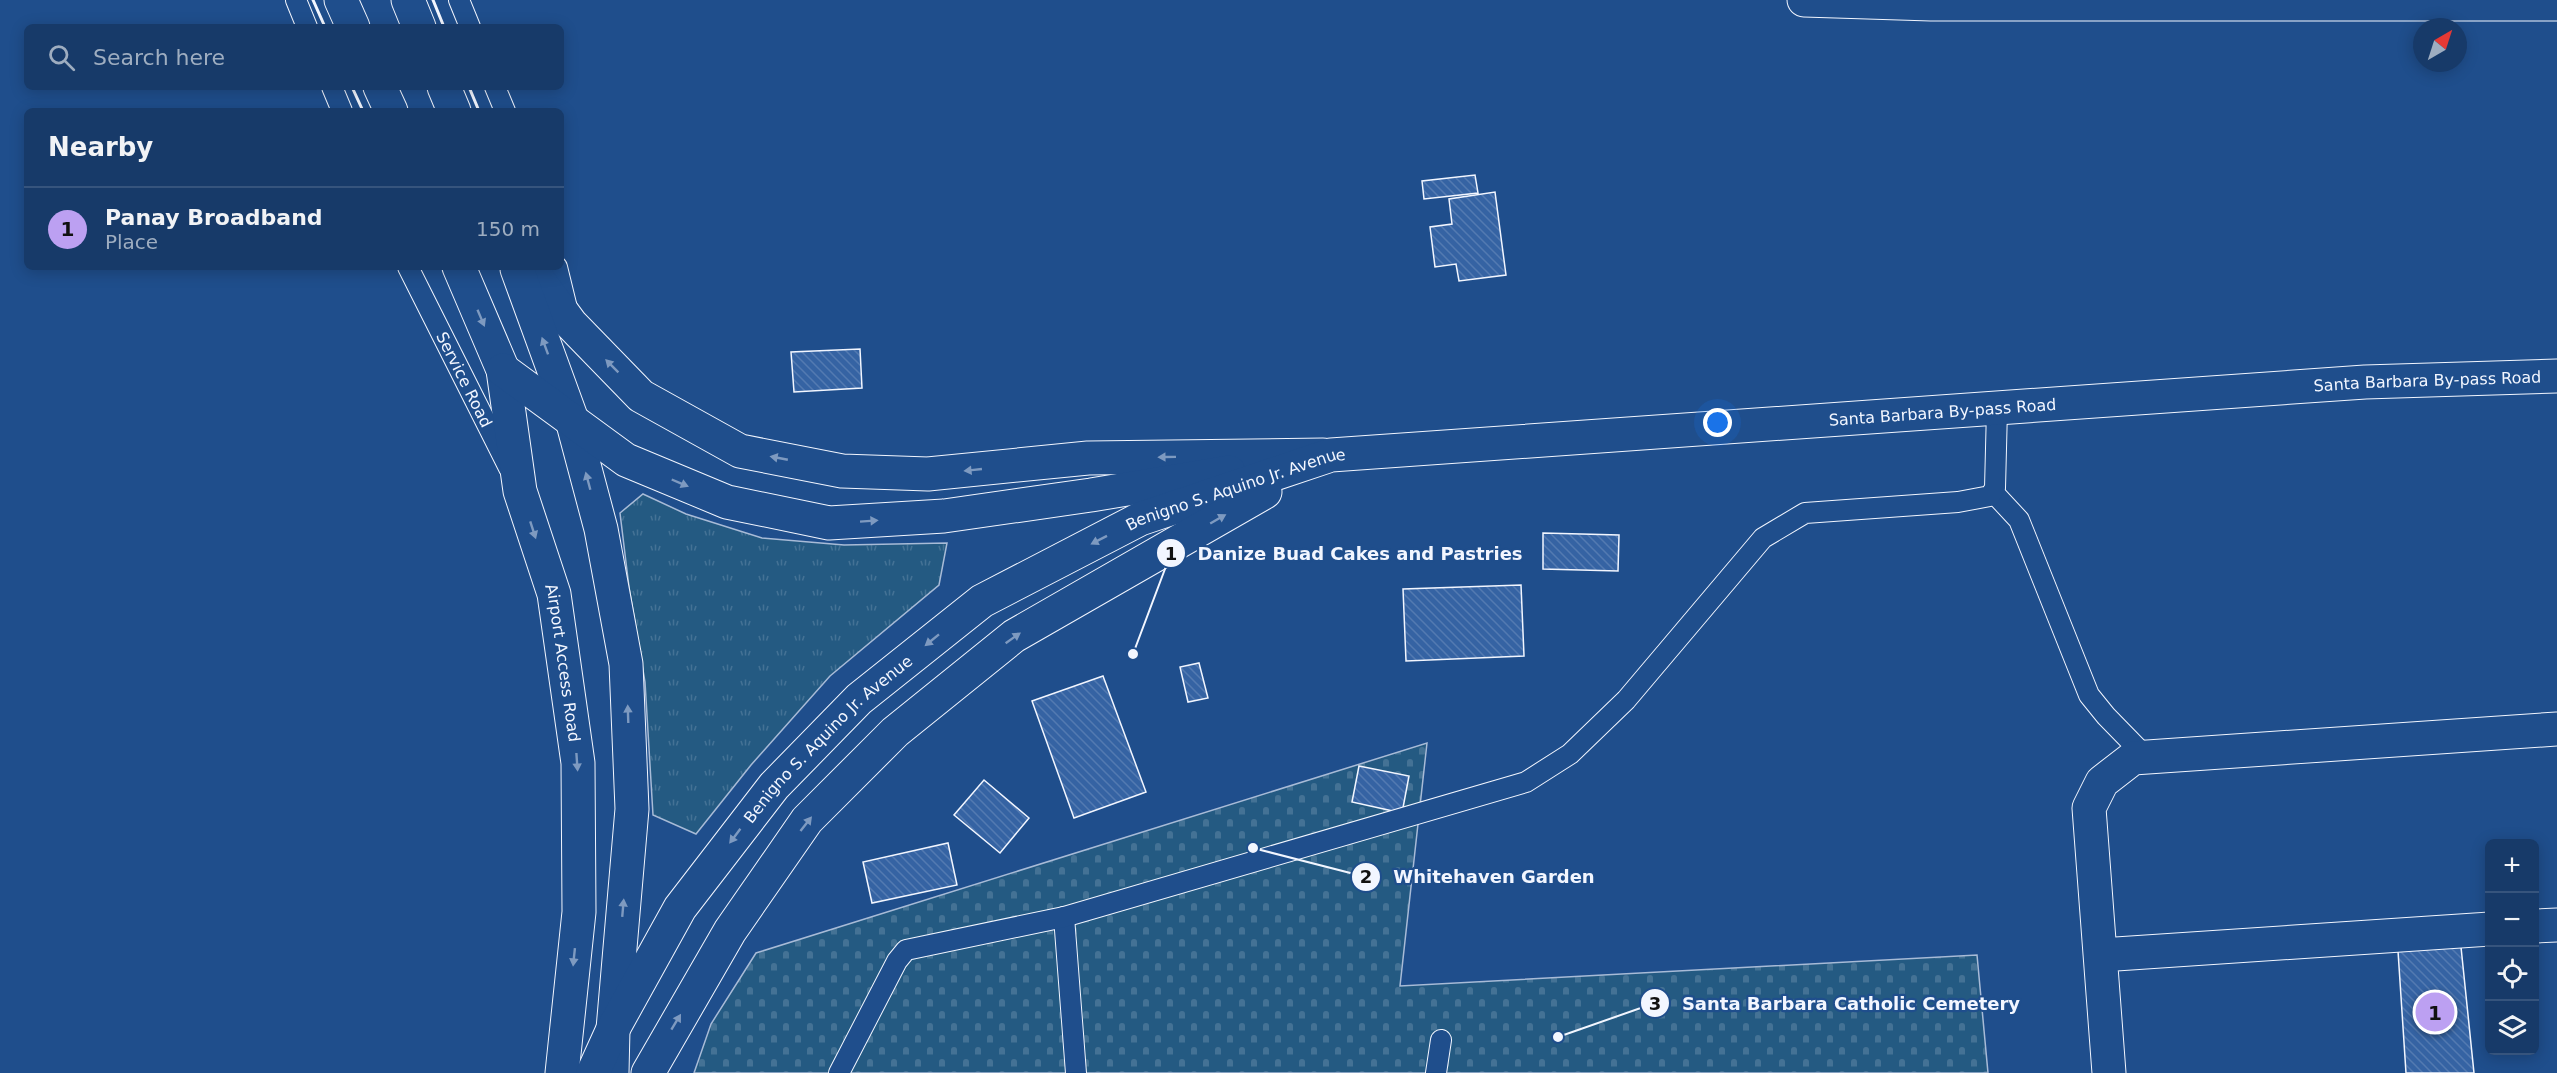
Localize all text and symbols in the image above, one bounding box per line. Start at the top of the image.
north arrow [2413,18,2467,72]
search box [24,24,564,90]
icon: search [45,41,78,74]
text: Search here [93,45,225,70]
text: Nearby [48,132,153,162]
text: Panay Broadband [105,205,323,230]
text: 1 [61,217,74,241]
text: 150 m [476,217,540,241]
text: Place [105,230,158,254]
one-way arrow [476,310,486,328]
street label: Service Road [433,329,497,430]
one-way arrow [539,337,549,355]
one-way arrow [605,359,619,373]
street label: Santa Barbara By-pass Road [2313,367,2542,395]
street label: Santa Barbara By-pass Road [1828,394,2057,429]
your location [1703,408,1732,437]
street label: Benigno S. Aquino Jr. Avenue [1122,445,1346,534]
one-way arrow [1158,452,1177,462]
one-way arrow [769,453,788,462]
one-way arrow [963,465,982,474]
one-way arrow [583,472,593,490]
one-way arrow [671,479,689,488]
one-way arrow [1210,514,1227,524]
one-way arrow [859,516,878,526]
one-way arrow [529,521,538,539]
callout: Danize Buad Cakes and Pastries [1156,535,1535,571]
one-way arrow [1090,536,1107,545]
text: 1 [1165,543,1177,564]
text: Danize Buad Cakes and Pastries [1197,543,1523,564]
street label: Airport Access Road [542,581,584,743]
one-way arrow [1005,632,1021,644]
one-way arrow [925,634,940,646]
street label: Benigno S. Aquino Jr. Avenue [740,651,916,827]
one-way arrow [624,704,633,723]
one-way arrow [572,753,582,772]
one-way arrow [799,816,811,831]
one-way arrow [730,829,742,844]
map controls [2485,839,2539,1055]
button: + [2485,839,2539,893]
callout: Whitehaven Garden [1351,859,1606,895]
text: 2 [1360,866,1372,887]
text: Whitehaven Garden [1393,866,1595,887]
button: − [2485,893,2539,947]
one-way arrow [618,899,628,918]
one-way arrow [570,947,579,966]
button: locate [2485,947,2539,1001]
callout: Santa Barbara Catholic Cemetery [1640,985,2032,1021]
pin: 1 [2416,990,2454,1034]
text: 3 [1649,993,1661,1014]
text: Santa Barbara Catholic Cemetery [1682,993,2020,1014]
button: layers [2485,1001,2539,1055]
one-way arrow [671,1014,682,1030]

